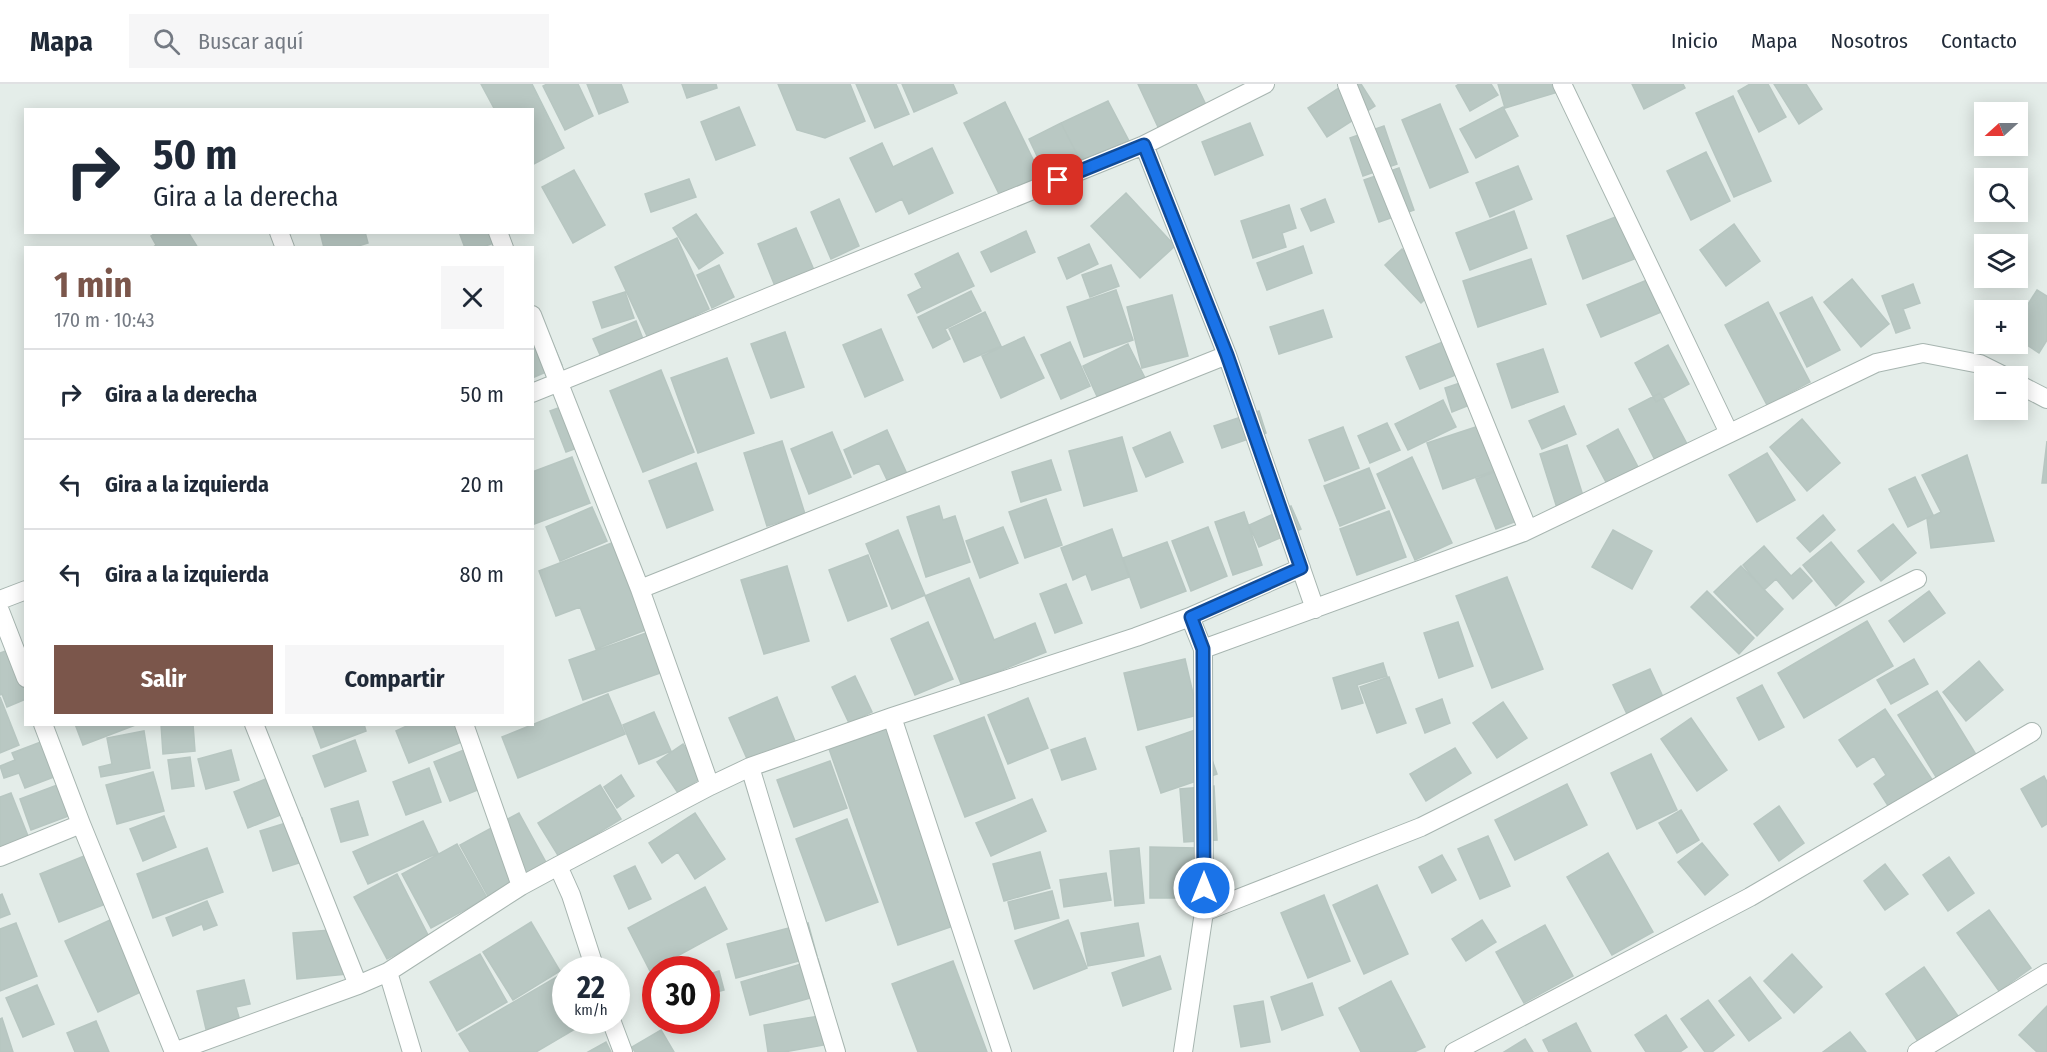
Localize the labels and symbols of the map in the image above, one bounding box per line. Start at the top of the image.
north arrow [1974,102,2028,156]
pin [1032,154,1083,205]
position arrow [1172,856,1236,920]
speed limit sign: 30 [642,956,720,1034]

